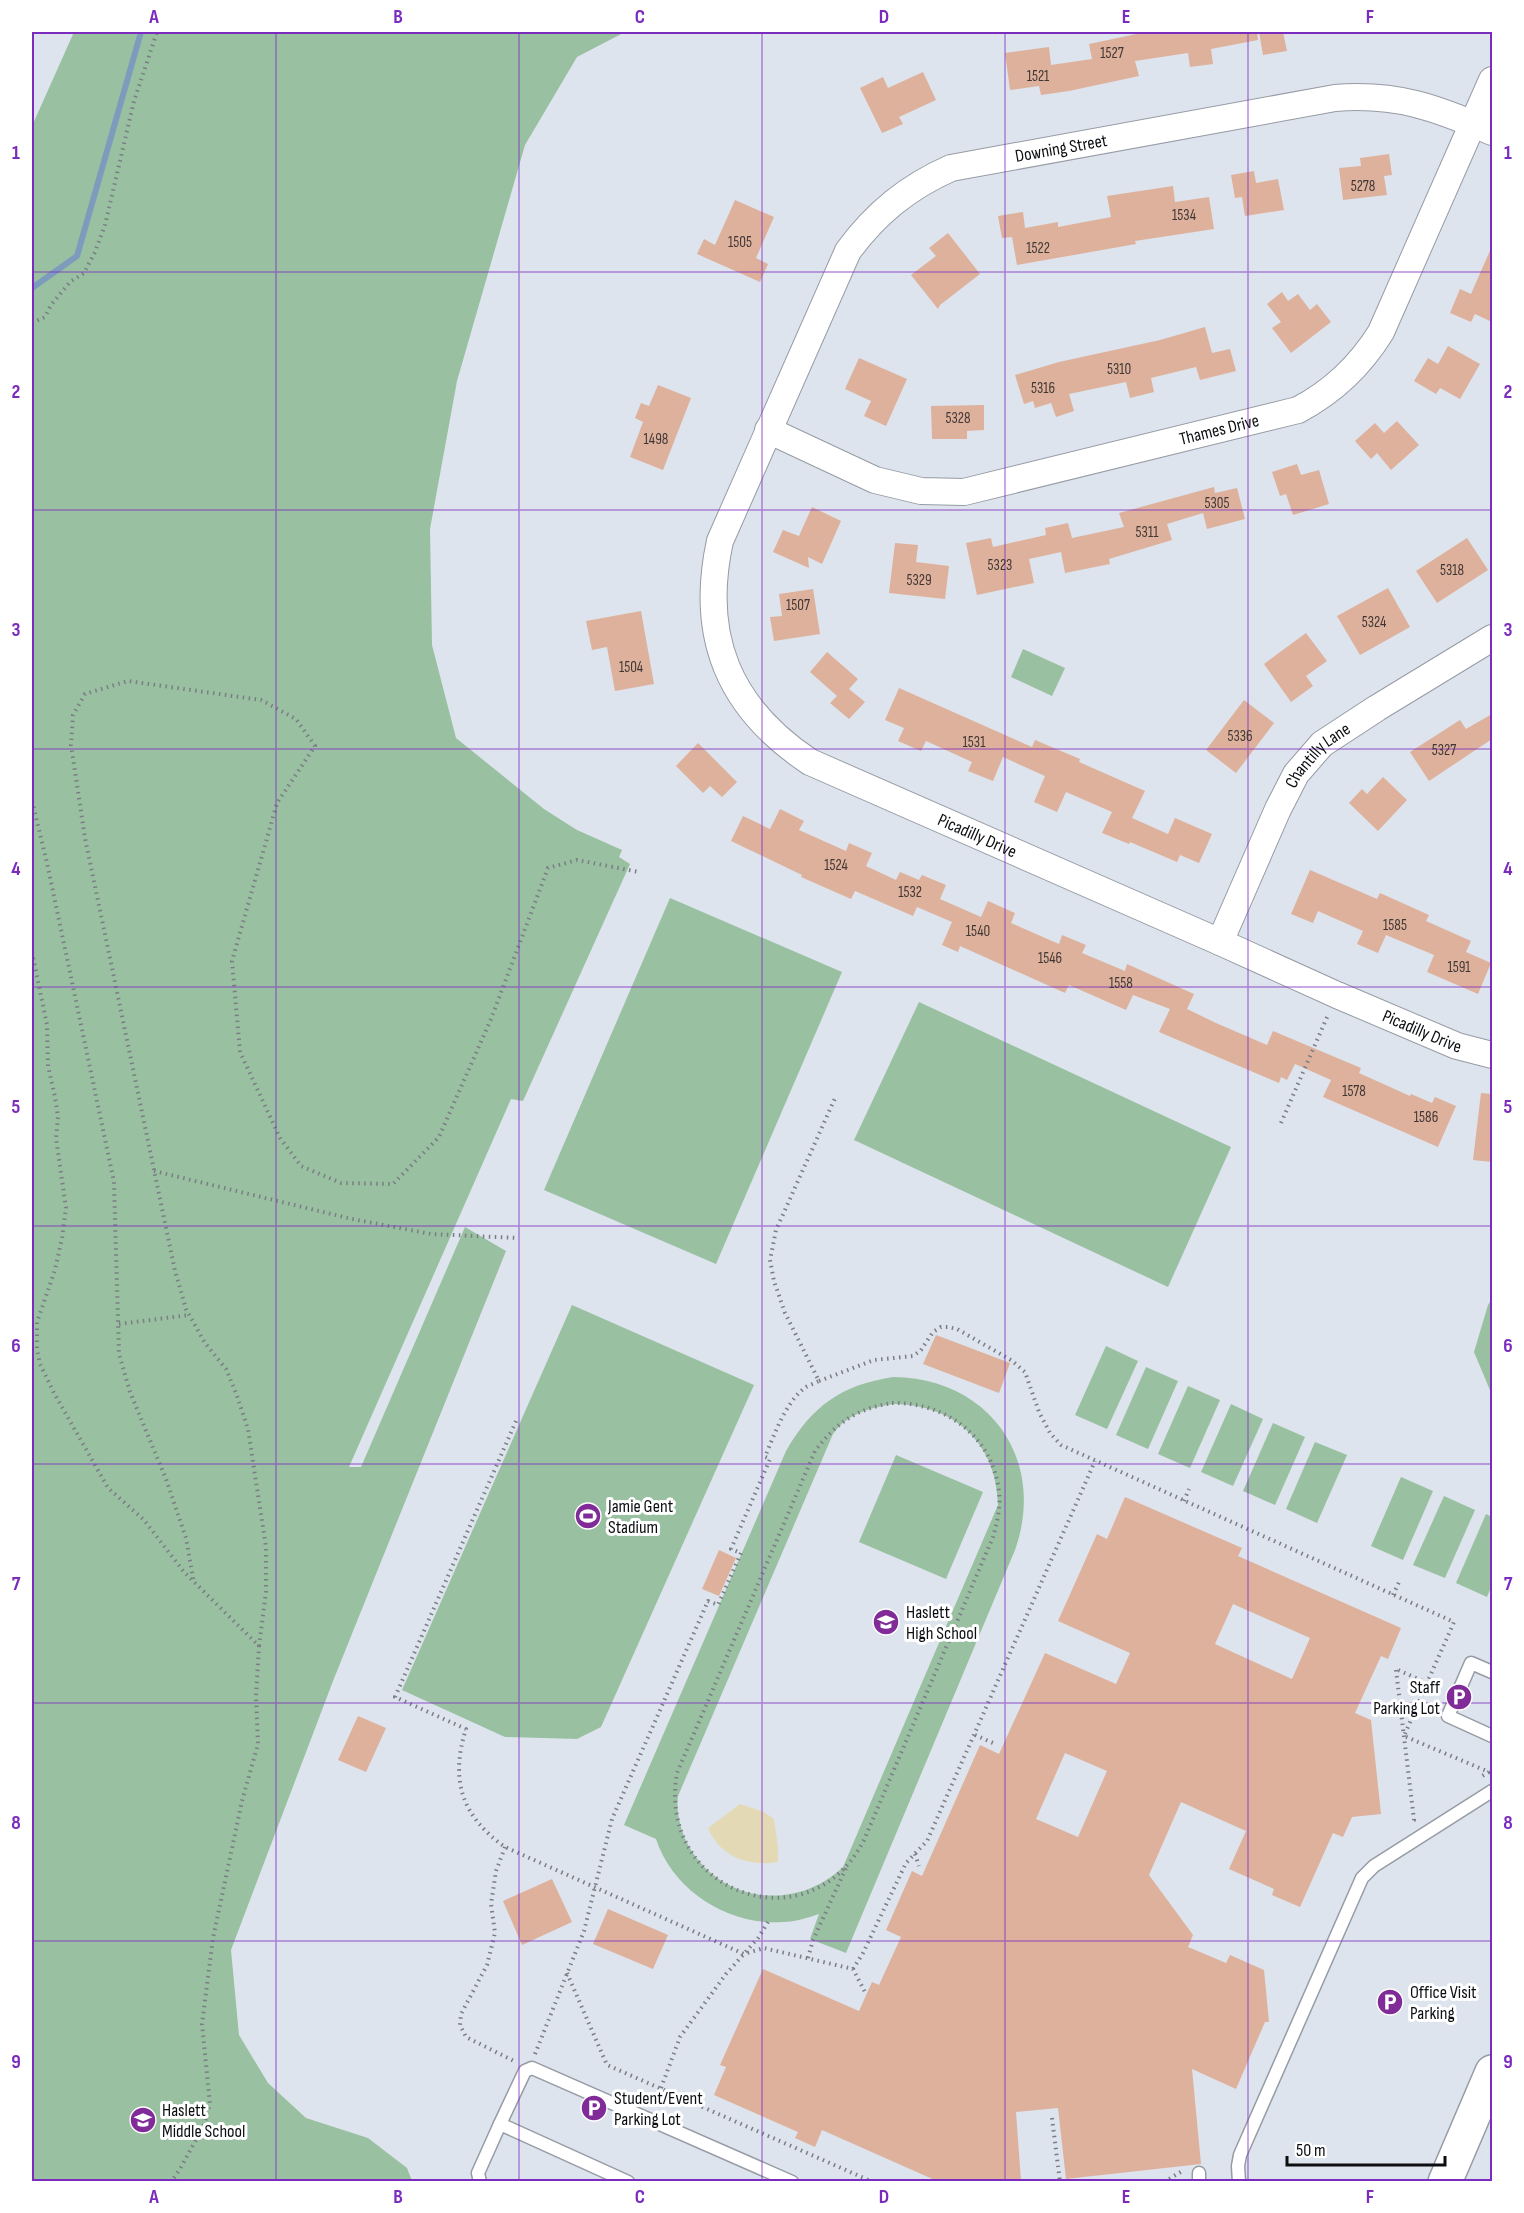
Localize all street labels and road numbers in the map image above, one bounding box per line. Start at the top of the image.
street label: Downing Street [1013,130,1109,167]
street label: Thames Drive [1177,410,1261,450]
street label: Chantilly Lane [1281,718,1354,792]
street label: Picadilly Drive [935,809,1020,862]
street label: Picadilly Drive [1379,1006,1463,1058]

